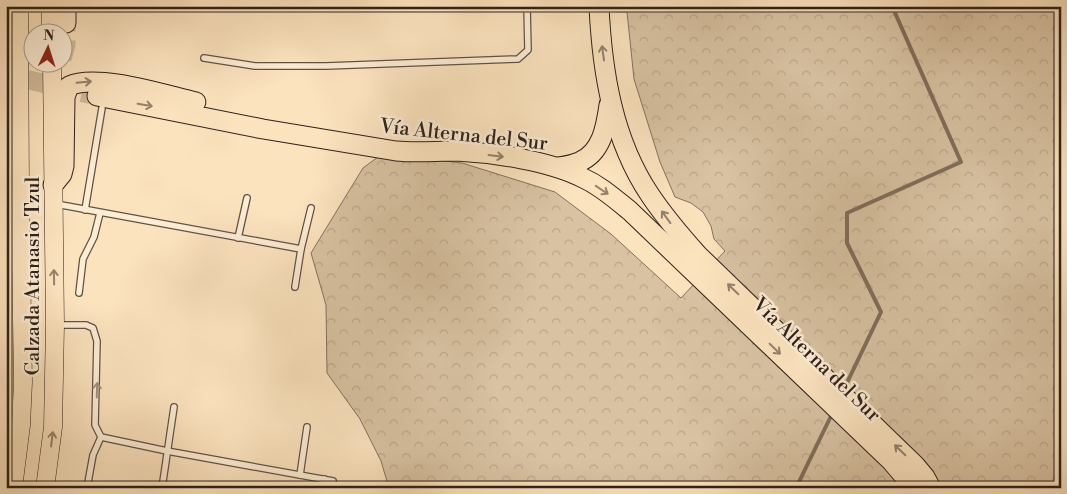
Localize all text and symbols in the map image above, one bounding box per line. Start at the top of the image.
north arrow [22,22,72,72]
text: N [43,27,55,45]
one-way arrow [597,45,607,61]
one-way arrow [75,77,91,87]
one-way arrow [137,101,153,110]
street label: Vía Alterna del Sur [378,114,549,157]
one-way arrow [487,151,503,161]
street label: Calzada Atanasio Tzul [21,176,46,376]
one-way arrow [595,185,609,195]
one-way arrow [661,211,671,225]
one-way arrow [50,269,59,285]
one-way arrow [727,283,739,295]
street label: Vía Alterna del Sur [746,292,886,428]
one-way arrow [768,343,781,355]
one-way arrow [92,383,101,399]
one-way arrow [47,432,57,448]
one-way arrow [894,444,906,457]

